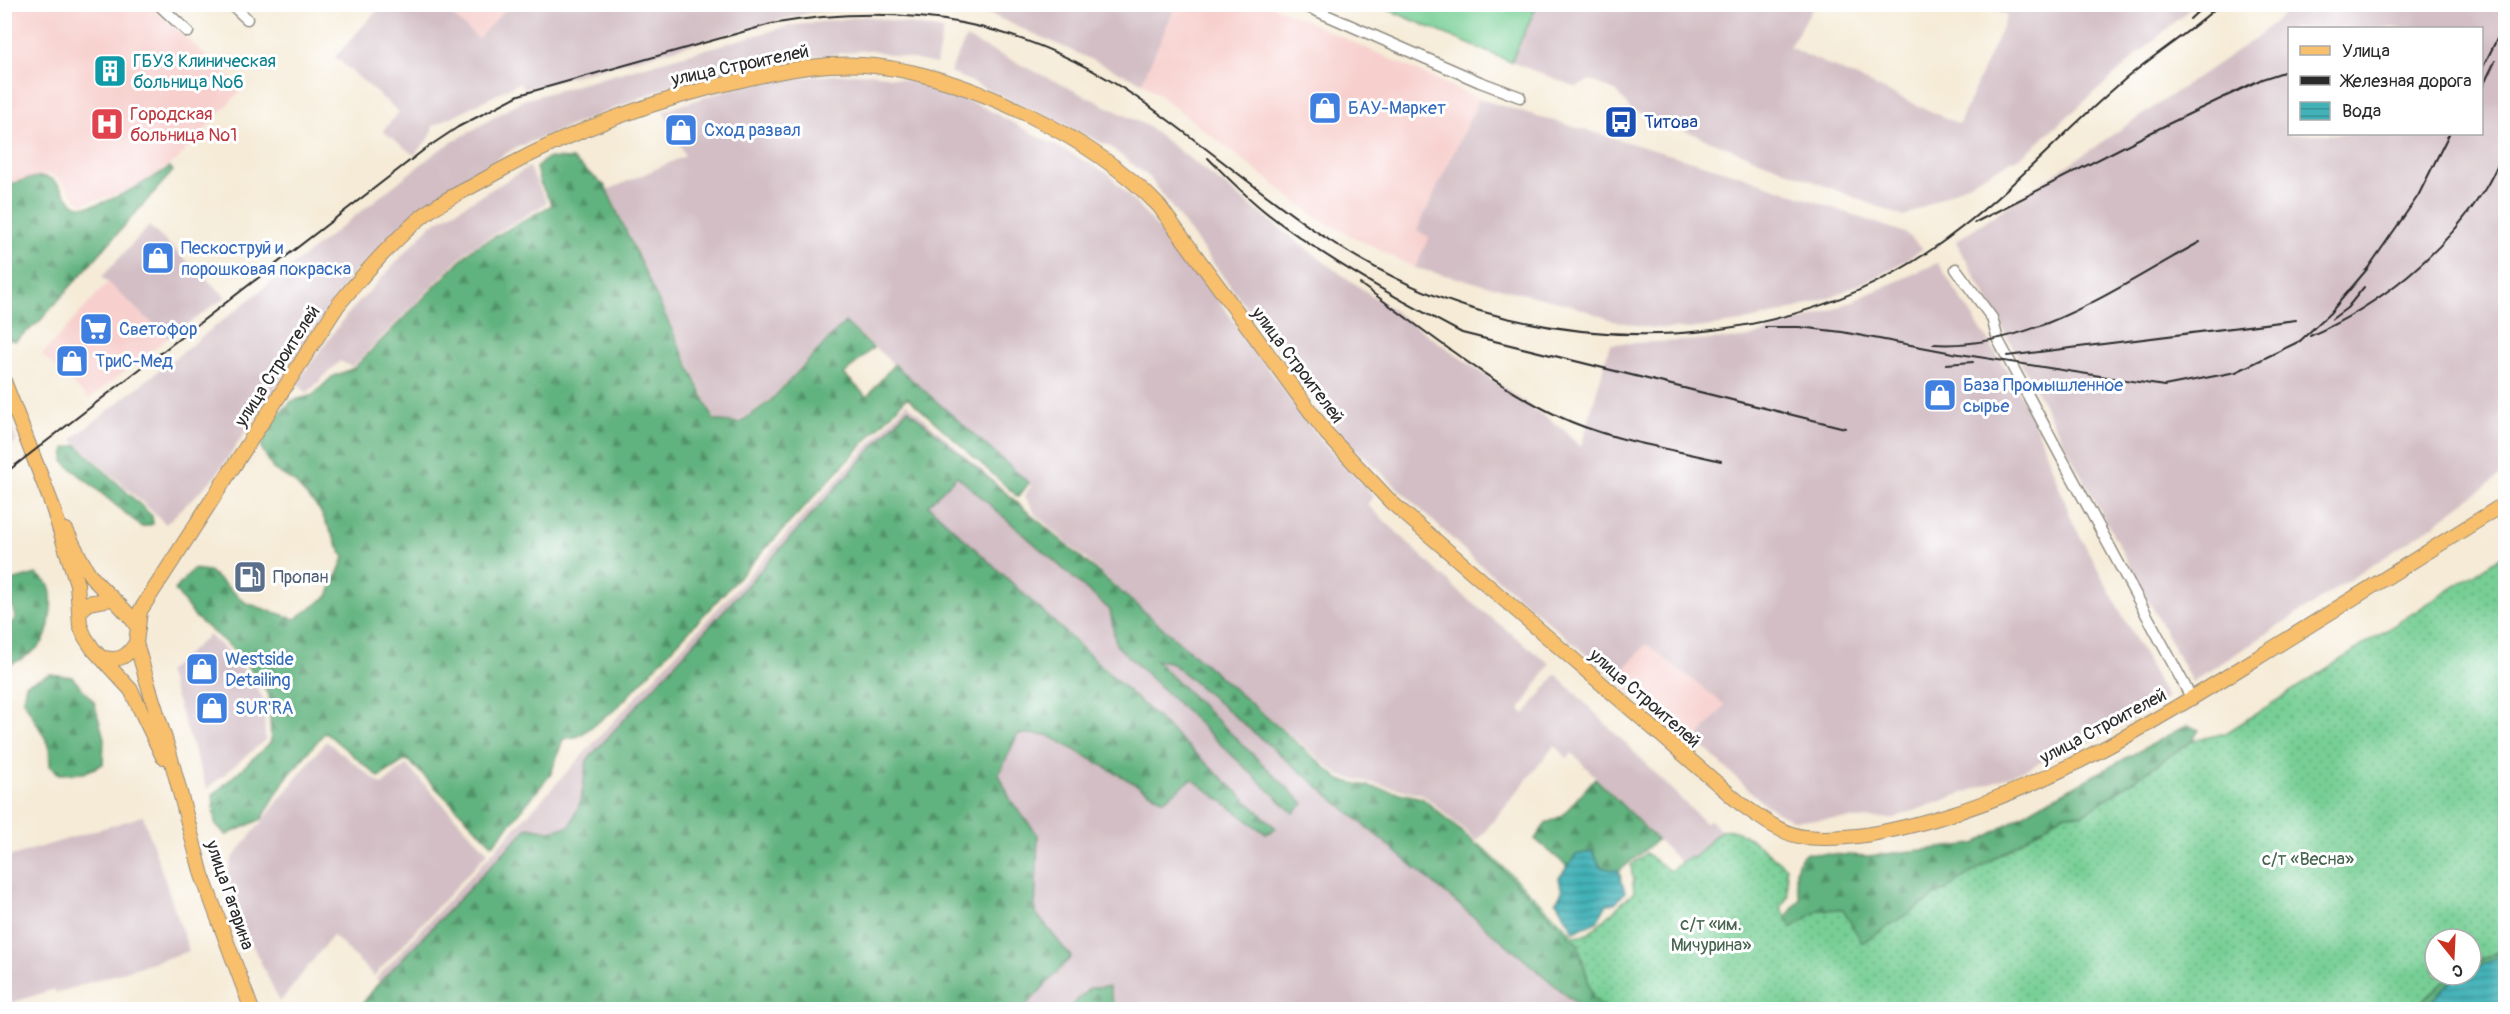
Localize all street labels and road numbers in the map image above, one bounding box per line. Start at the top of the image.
street label: улица Строителей [668,40,811,91]
street label: улица Строителей [229,301,325,432]
street label: улица Строителей [1246,302,1349,428]
street label: улица Строителей [1584,643,1705,753]
street label: улица Строителей [2035,683,2170,770]
street label: улица Гагарина [200,837,259,953]

